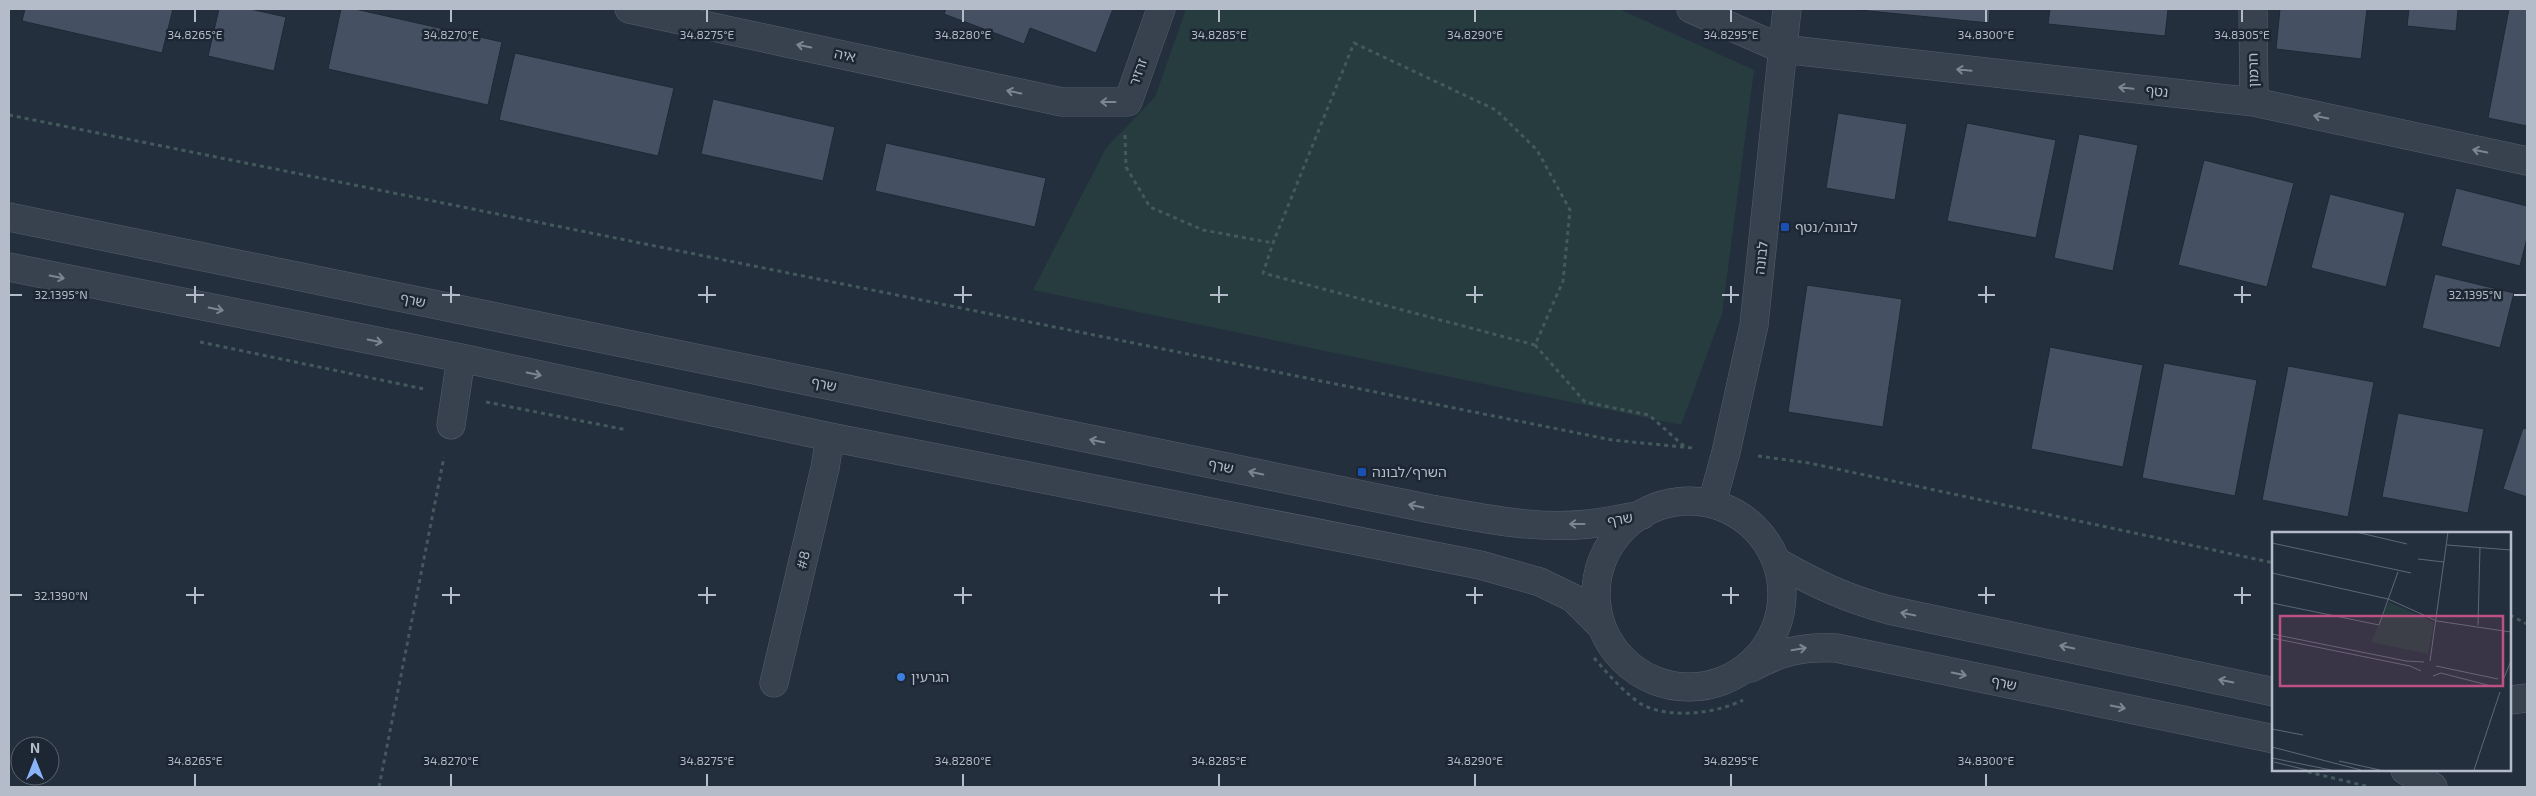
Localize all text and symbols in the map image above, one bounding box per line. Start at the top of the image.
text: 34.8265°E [167,27,223,41]
text: 34.8270°E [423,27,479,41]
text: 34.8275°E [680,27,735,41]
text: 34.8280°E [935,27,991,41]
text: 34.8285°E [1191,27,1247,41]
text: 34.8290°E [1447,27,1503,41]
text: 34.8295°E [1703,27,1759,41]
text: 34.8300°E [1958,27,2014,41]
text: 34.8305°E [2214,27,2270,41]
one-way arrow [796,41,812,51]
street label: איה [833,44,857,65]
street label: חרמון [2244,53,2261,87]
street label: זרזיר [1125,56,1150,88]
one-way arrow [1956,65,1972,75]
street label: נטף [2145,81,2169,100]
one-way arrow [2118,83,2134,93]
one-way arrow [1006,87,1022,96]
one-way arrow [1100,97,1116,107]
one-way arrow [2313,111,2329,121]
one-way arrow [2472,146,2488,155]
place label: לבונה/נטף [1795,218,1858,235]
marker: לבונה/נטף [1779,221,1791,233]
street label: לבונה [1750,241,1771,275]
one-way arrow [48,273,64,282]
text: 32.1395°N [34,287,88,301]
text: 32.1395°N [2448,287,2502,301]
street label: שרף [399,289,427,310]
one-way arrow [207,305,223,314]
one-way arrow [367,337,383,346]
one-way arrow [526,370,542,379]
street label: שרף [810,373,838,394]
one-way arrow [1090,435,1106,445]
street label: שרף [1207,455,1235,476]
place label: השרף/לבונה [1372,463,1447,480]
marker: השרף/לבונה [1356,466,1368,478]
one-way arrow [1249,468,1265,478]
one-way arrow [1408,501,1424,510]
street label: שרף [1606,508,1634,529]
one-way arrow [1569,519,1585,529]
inset map [2272,532,2511,771]
street label: #8 [792,549,813,571]
text: 32.1390°N [34,588,88,602]
one-way arrow [1900,608,1916,618]
one-way arrow [2059,642,2075,652]
one-way arrow [1791,643,1807,653]
place label: הגרעין [911,668,949,685]
one-way arrow [1950,670,1966,679]
marker: הגרעין [895,671,907,683]
street label: שרף [1990,672,2018,693]
one-way arrow [2218,676,2234,686]
one-way arrow [2109,703,2125,712]
north arrow [10,736,60,786]
text: N [30,739,40,756]
text: 34.8265°E [167,753,223,767]
text: 34.8270°E [423,753,479,767]
text: 34.8275°E [680,753,735,767]
text: 34.8280°E [935,753,991,767]
text: 34.8285°E [1191,753,1247,767]
text: 34.8290°E [1447,753,1503,767]
text: 34.8295°E [1703,753,1759,767]
text: 34.8300°E [1958,753,2014,767]

